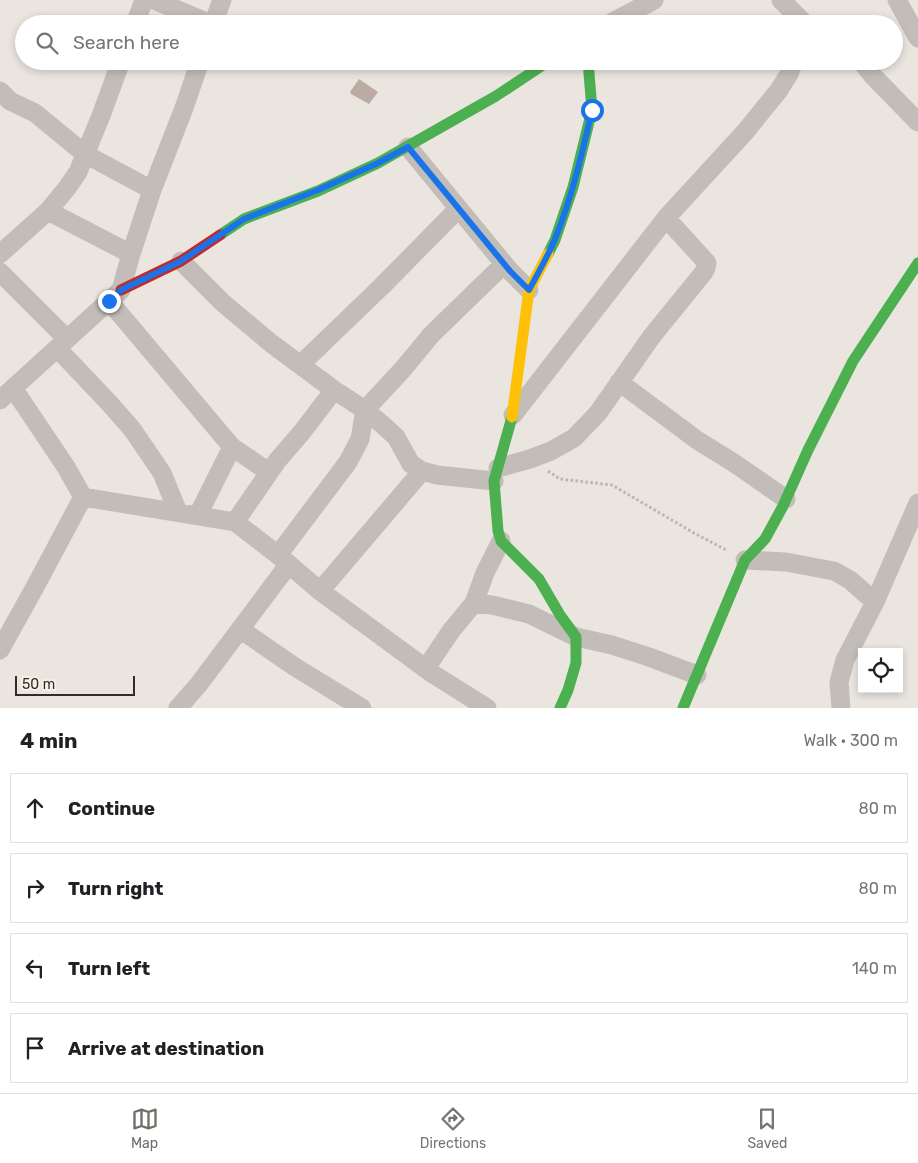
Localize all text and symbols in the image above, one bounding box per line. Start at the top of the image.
search box [15,15,903,70]
icon: search [33,29,61,57]
text: Search here [73,31,180,54]
route start [581,99,604,122]
route end [98,290,121,313]
map controls [858,648,903,693]
button: locate [858,648,903,693]
scale bar [15,673,135,696]
text: 50 m [22,676,55,693]
text: 4 min [20,728,78,753]
text: Walk · 300 m [804,731,898,750]
icon: ahead [21,794,49,822]
text: Continue [68,797,155,820]
text: 80 m [859,799,897,818]
icon: right [21,874,49,902]
text: Turn right [68,877,163,900]
text: 80 m [859,879,897,898]
icon: left [21,954,49,982]
text: Turn left [68,957,150,980]
text: 140 m [852,959,897,978]
icon: arrive [21,1034,49,1062]
text: Arrive at destination [68,1037,264,1060]
tab: Map [131,1105,159,1152]
tab: Directions [420,1105,486,1152]
tab: Saved [747,1105,787,1152]

